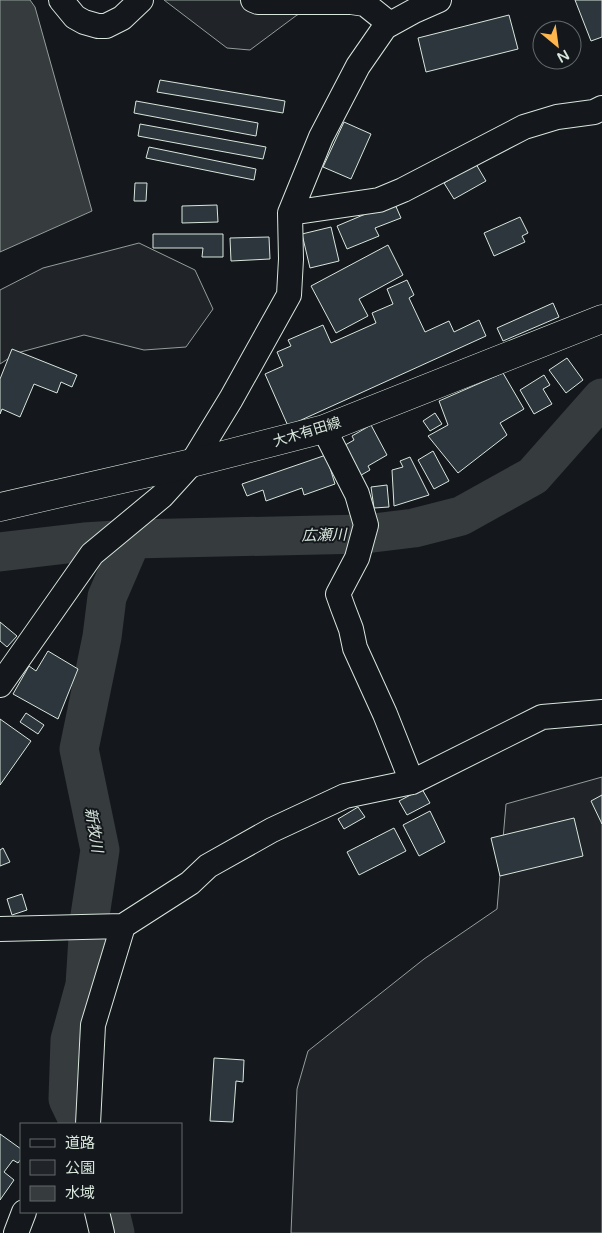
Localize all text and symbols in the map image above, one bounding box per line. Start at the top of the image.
north arrow [532,20,582,70]
text: N [554,46,572,66]
street label: 大木有田線 [271,414,343,450]
water label: 広瀬川 [301,526,349,544]
water label: 新牧川 [82,806,107,856]
legend [20,1123,182,1213]
text: 道路 [65,1134,95,1152]
text: 公園 [65,1159,95,1177]
text: 水域 [65,1184,95,1202]

